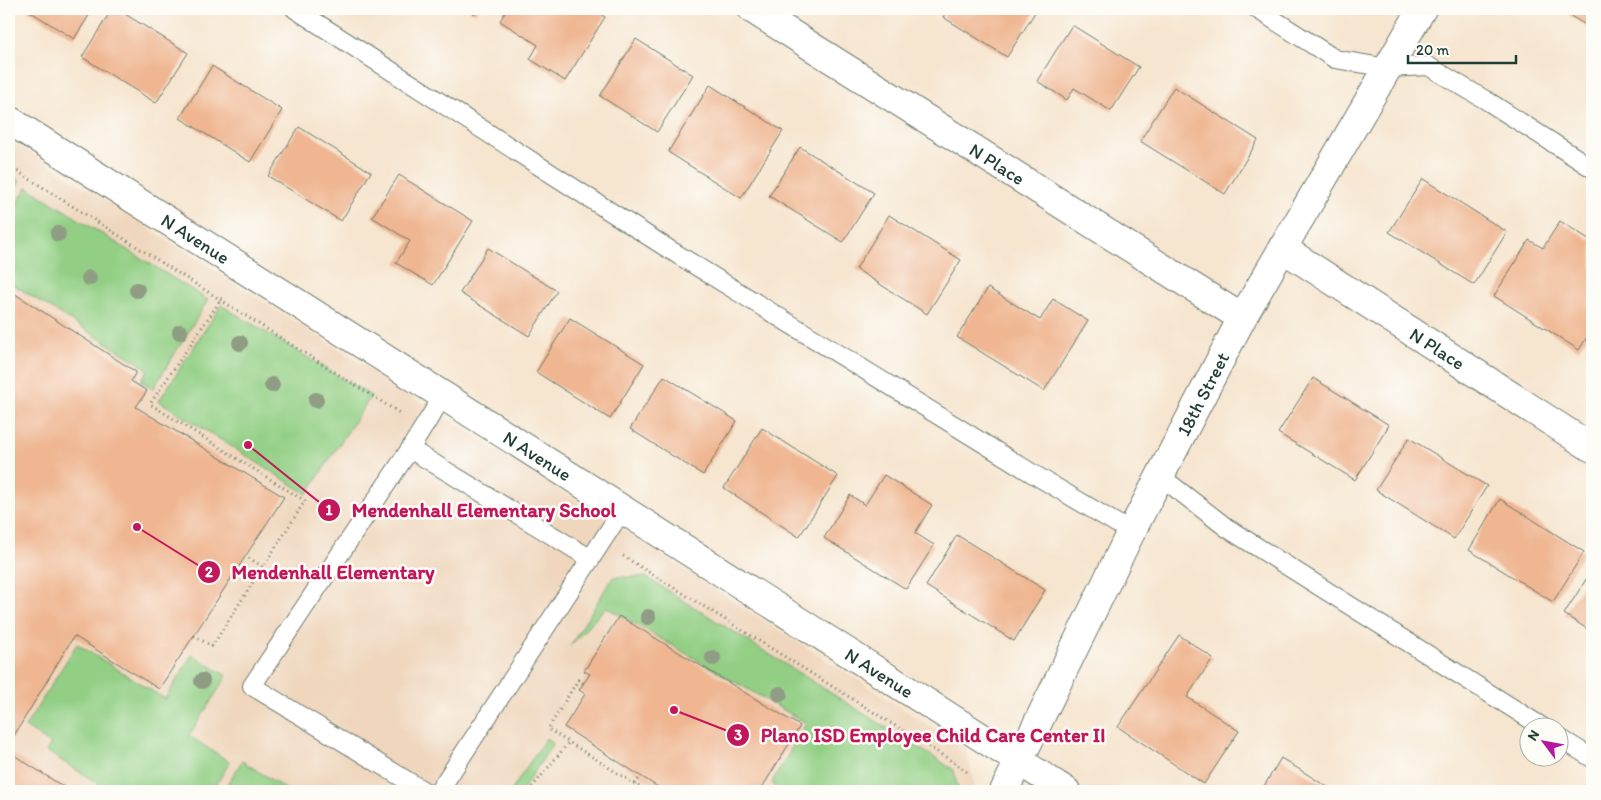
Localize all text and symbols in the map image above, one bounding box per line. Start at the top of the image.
scale bar [1408,32,1516,64]
text: 20 m [1416,41,1450,59]
street label: N Place [965,138,1029,190]
street label: N Avenue [157,208,234,269]
street label: N Place [1406,322,1469,374]
street label: 18th Street [1171,348,1234,440]
street label: N Avenue [499,425,576,486]
callout: Mendenhall Elementary School [316,492,626,527]
text: Mendenhall Elementary School [352,498,617,523]
text: 1 [326,501,333,519]
callout: Mendenhall Elementary [196,555,444,590]
text: Mendenhall Elementary [231,560,435,585]
text: 2 [205,563,213,581]
street label: N Avenue [841,642,918,703]
callout: Plano ISD Employee Child Care Center II [725,718,1116,753]
north arrow [1518,718,1568,768]
text: Plano ISD Employee Child Care Center II [761,723,1105,748]
text: 3 [734,726,742,744]
text: N [1524,727,1543,744]

